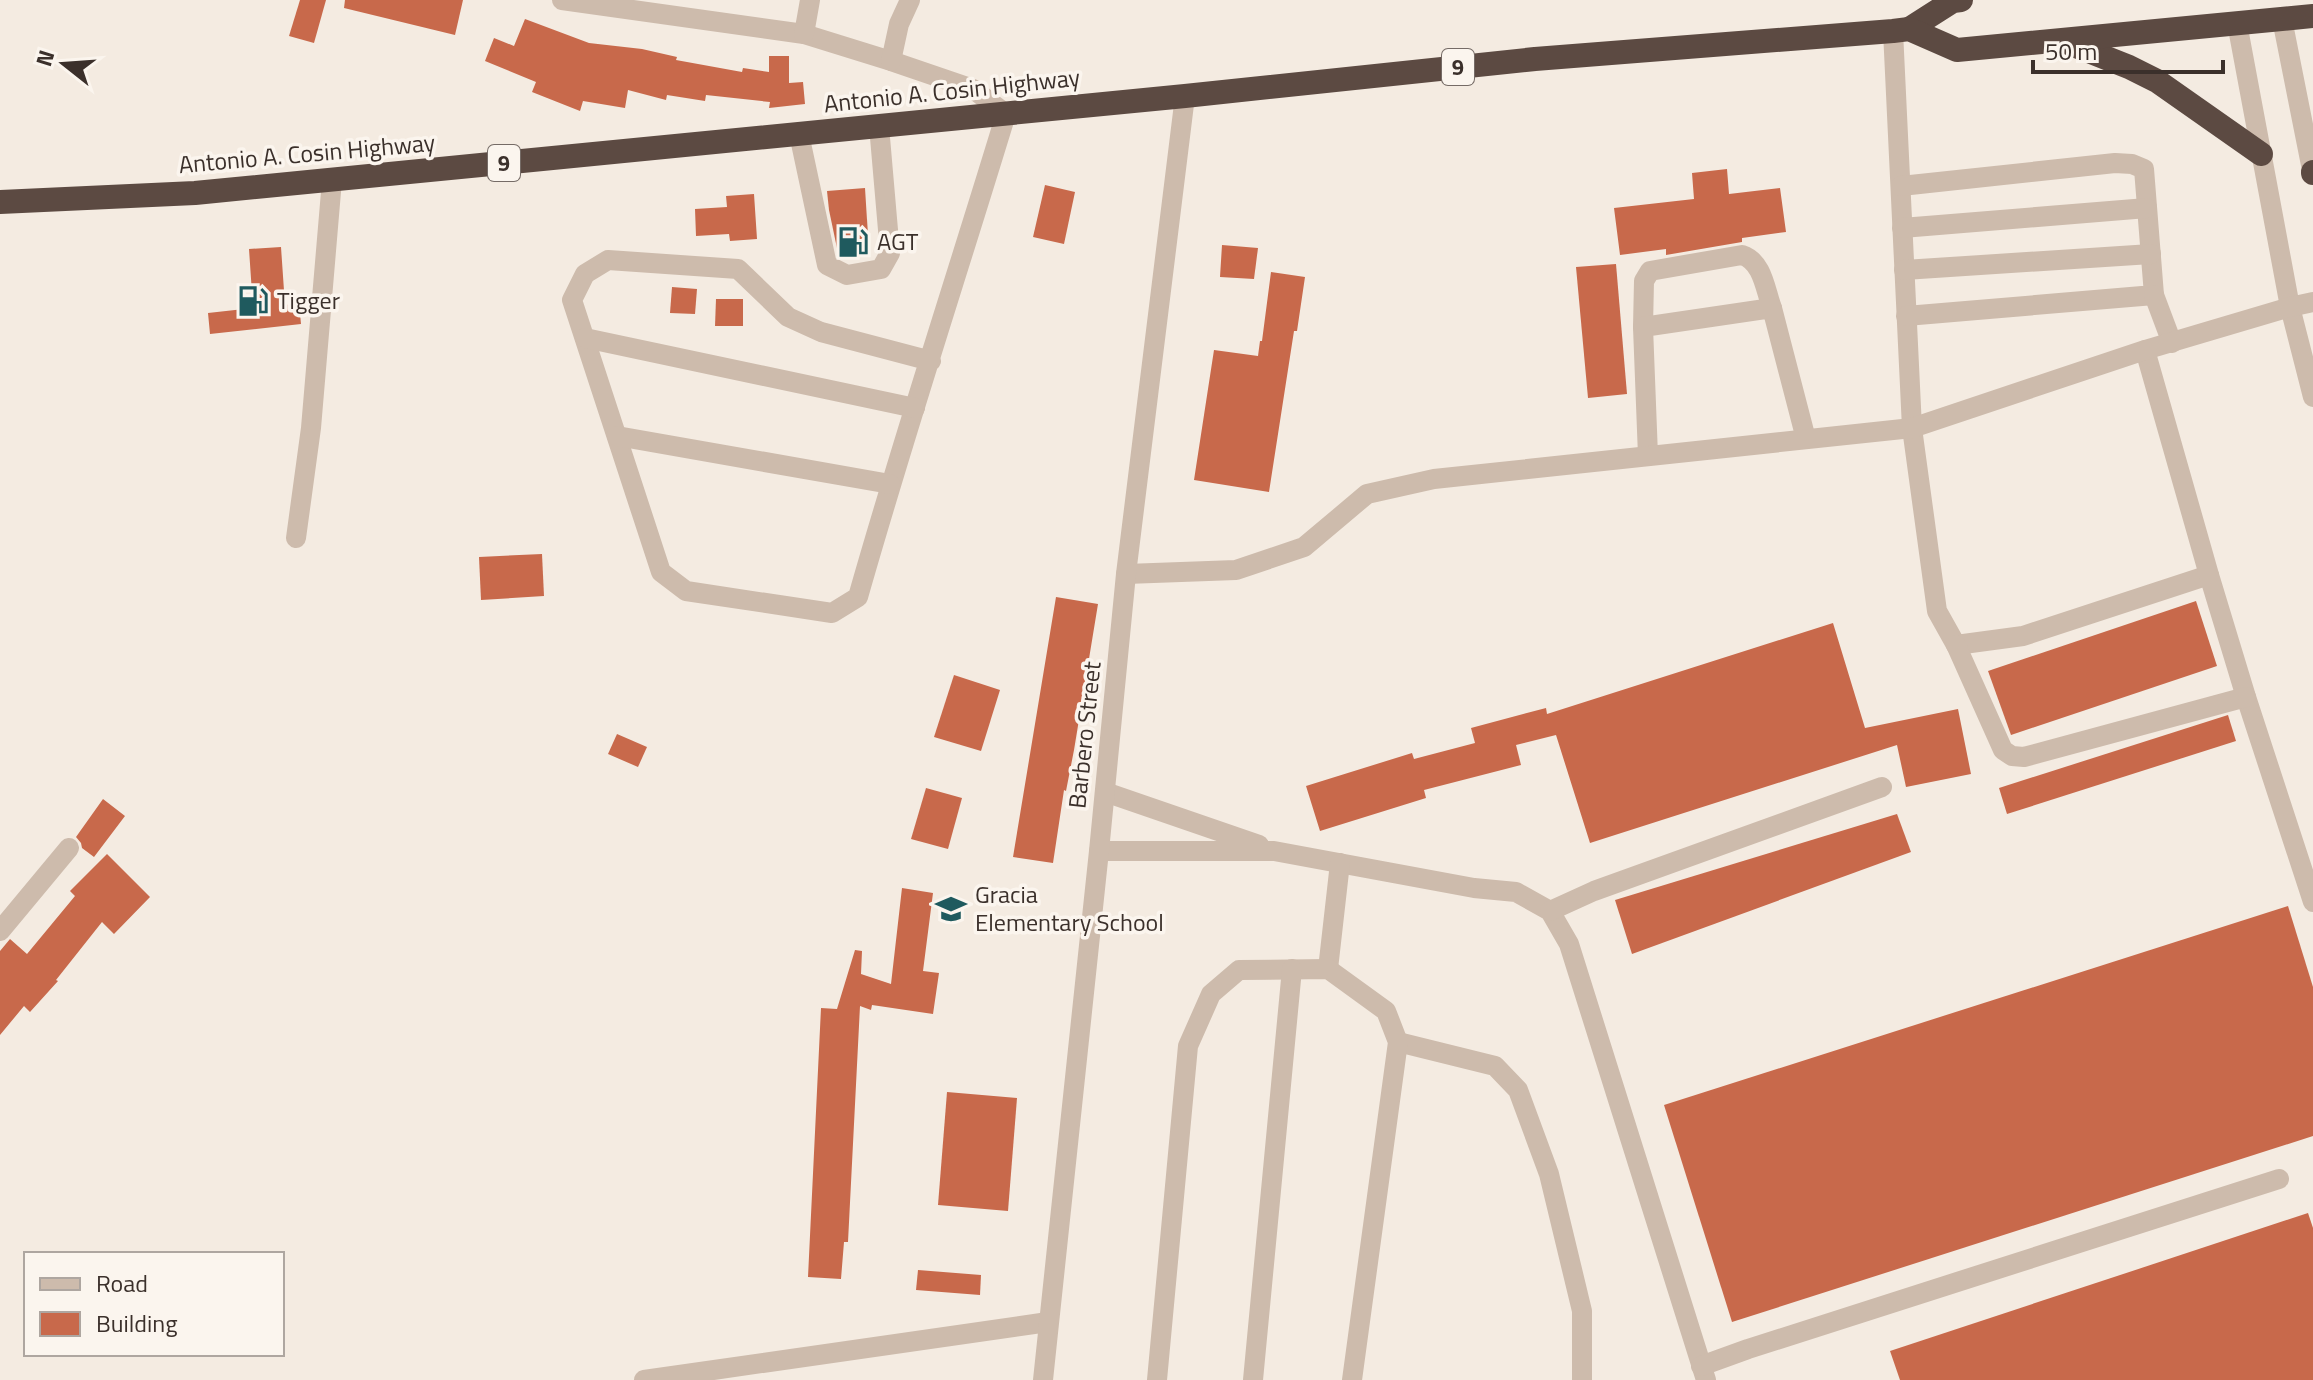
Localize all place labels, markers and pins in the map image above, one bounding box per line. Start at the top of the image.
place label: AGT [877,223,919,259]
fuel station icon: AGT [836,225,870,259]
place label: Tigger [277,282,340,318]
fuel station icon: Tigger [236,284,270,318]
place label: Gracia Elementary School [975,876,1164,940]
school or university icon: Gracia Elementary School [934,892,968,926]

